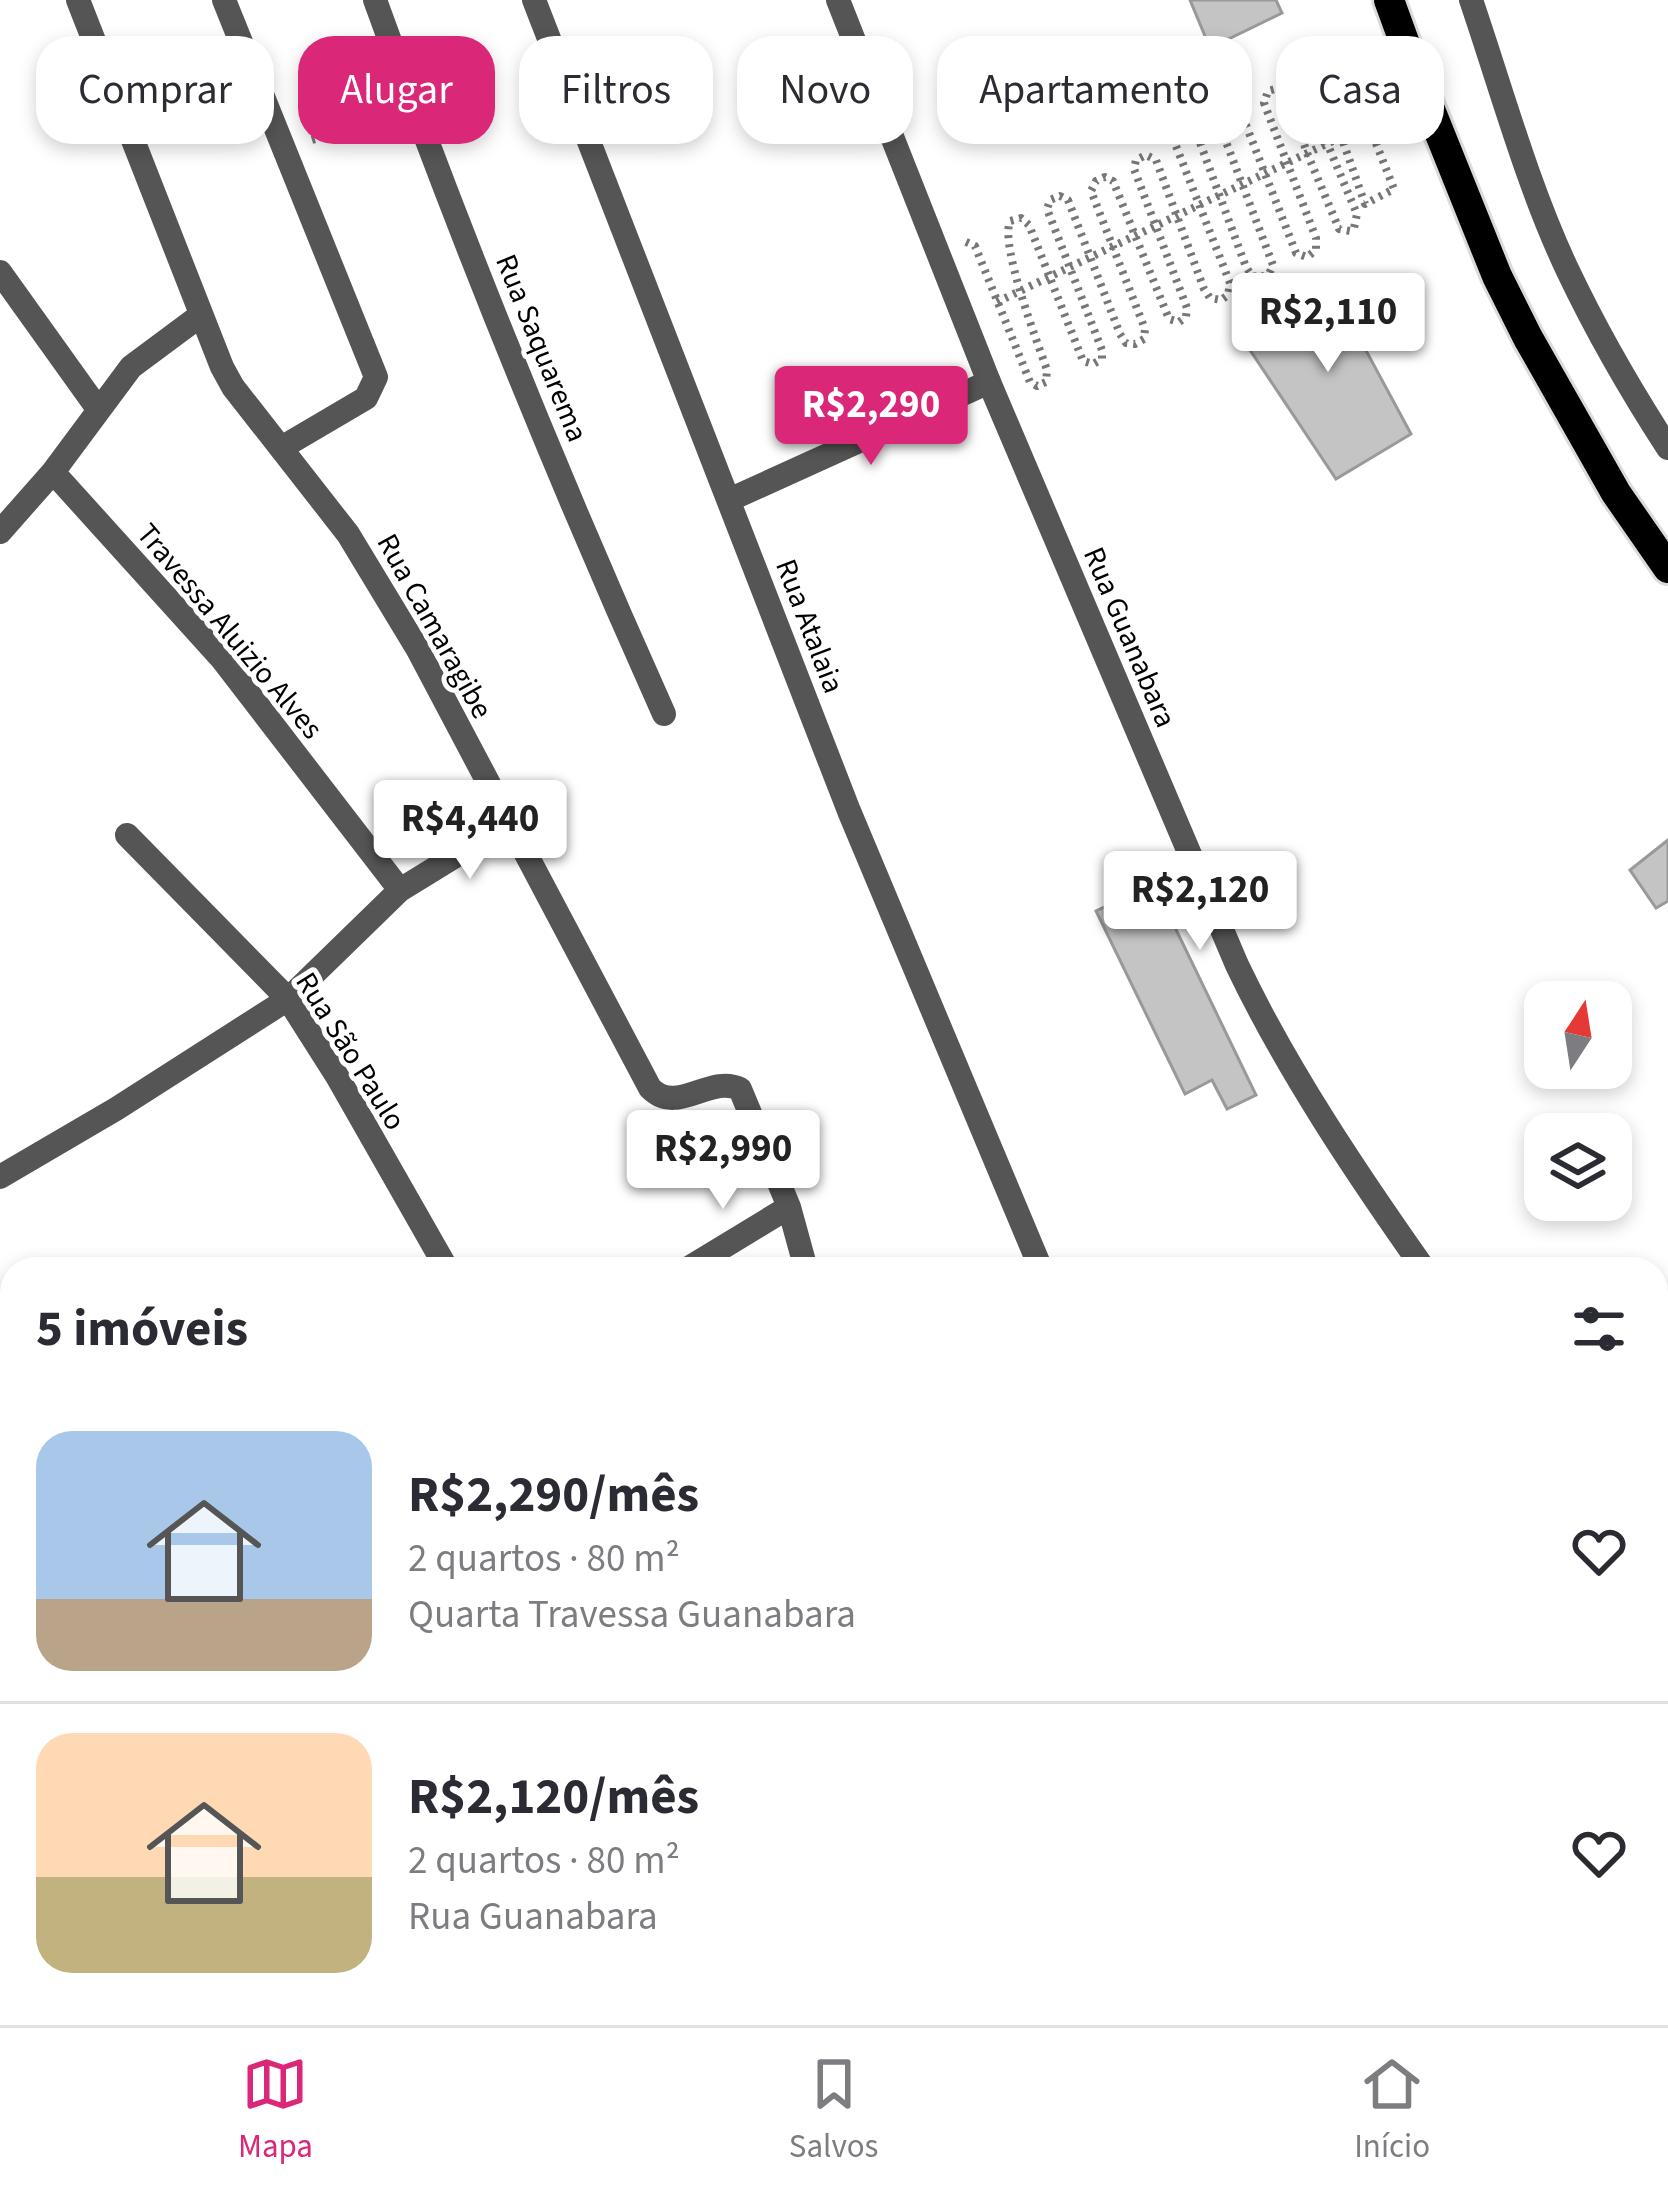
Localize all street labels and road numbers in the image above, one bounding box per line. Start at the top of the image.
street label: Rua Saquarema [484,248,599,448]
street label: Travessa Aluizio Alves [126,514,333,749]
street label: Rua Camaragibe [366,526,503,727]
street label: Rua Guanabara [1072,540,1187,734]
street label: Rua Atalaia [764,553,855,699]
street label: Rua São Paulo [285,964,416,1139]

